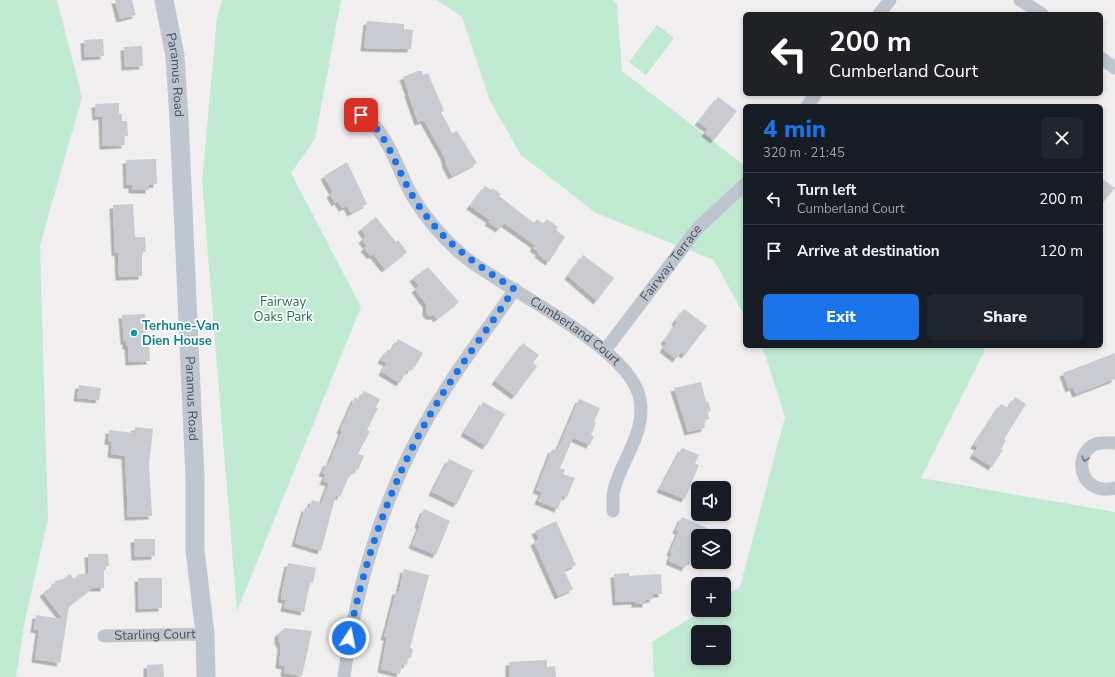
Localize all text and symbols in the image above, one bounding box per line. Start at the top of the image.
text: 200 m [829,23,912,61]
icon: left [763,28,815,80]
street label: Paramus Road [162,31,188,118]
text: Cumberland Court [829,59,978,83]
pin [344,98,378,132]
icon: arrive [350,104,372,126]
text: 4 min [763,113,826,145]
button: close [1041,117,1083,159]
text: 320 m · 21:45 [763,144,845,162]
text: Turn left [797,180,856,200]
icon: left [763,188,785,210]
text: 200 m [1039,189,1083,209]
text: Cumberland Court [797,200,905,218]
street label: Fairway Terrace [636,220,706,305]
icon: arrive [763,240,785,262]
text: Arrive at destination [797,241,940,261]
text: 120 m [1039,241,1083,261]
street label: Cumberland Court [526,292,625,370]
park label: Fairway Oaks Park [254,293,313,326]
button: Exit [763,294,919,340]
button: Share [927,294,1083,340]
place label: Terhune-Van Dien House [142,317,219,350]
marker: Terhune-Van Dien House [129,328,139,338]
street label: Paramus Road [181,356,202,441]
one-way arrow [1081,456,1089,462]
map controls [691,481,731,665]
button: sound [691,481,731,521]
button: layers [691,529,731,569]
button: + [691,577,731,617]
position arrow [328,617,370,659]
street label: Starling Court [114,625,196,645]
button: − [691,625,731,665]

